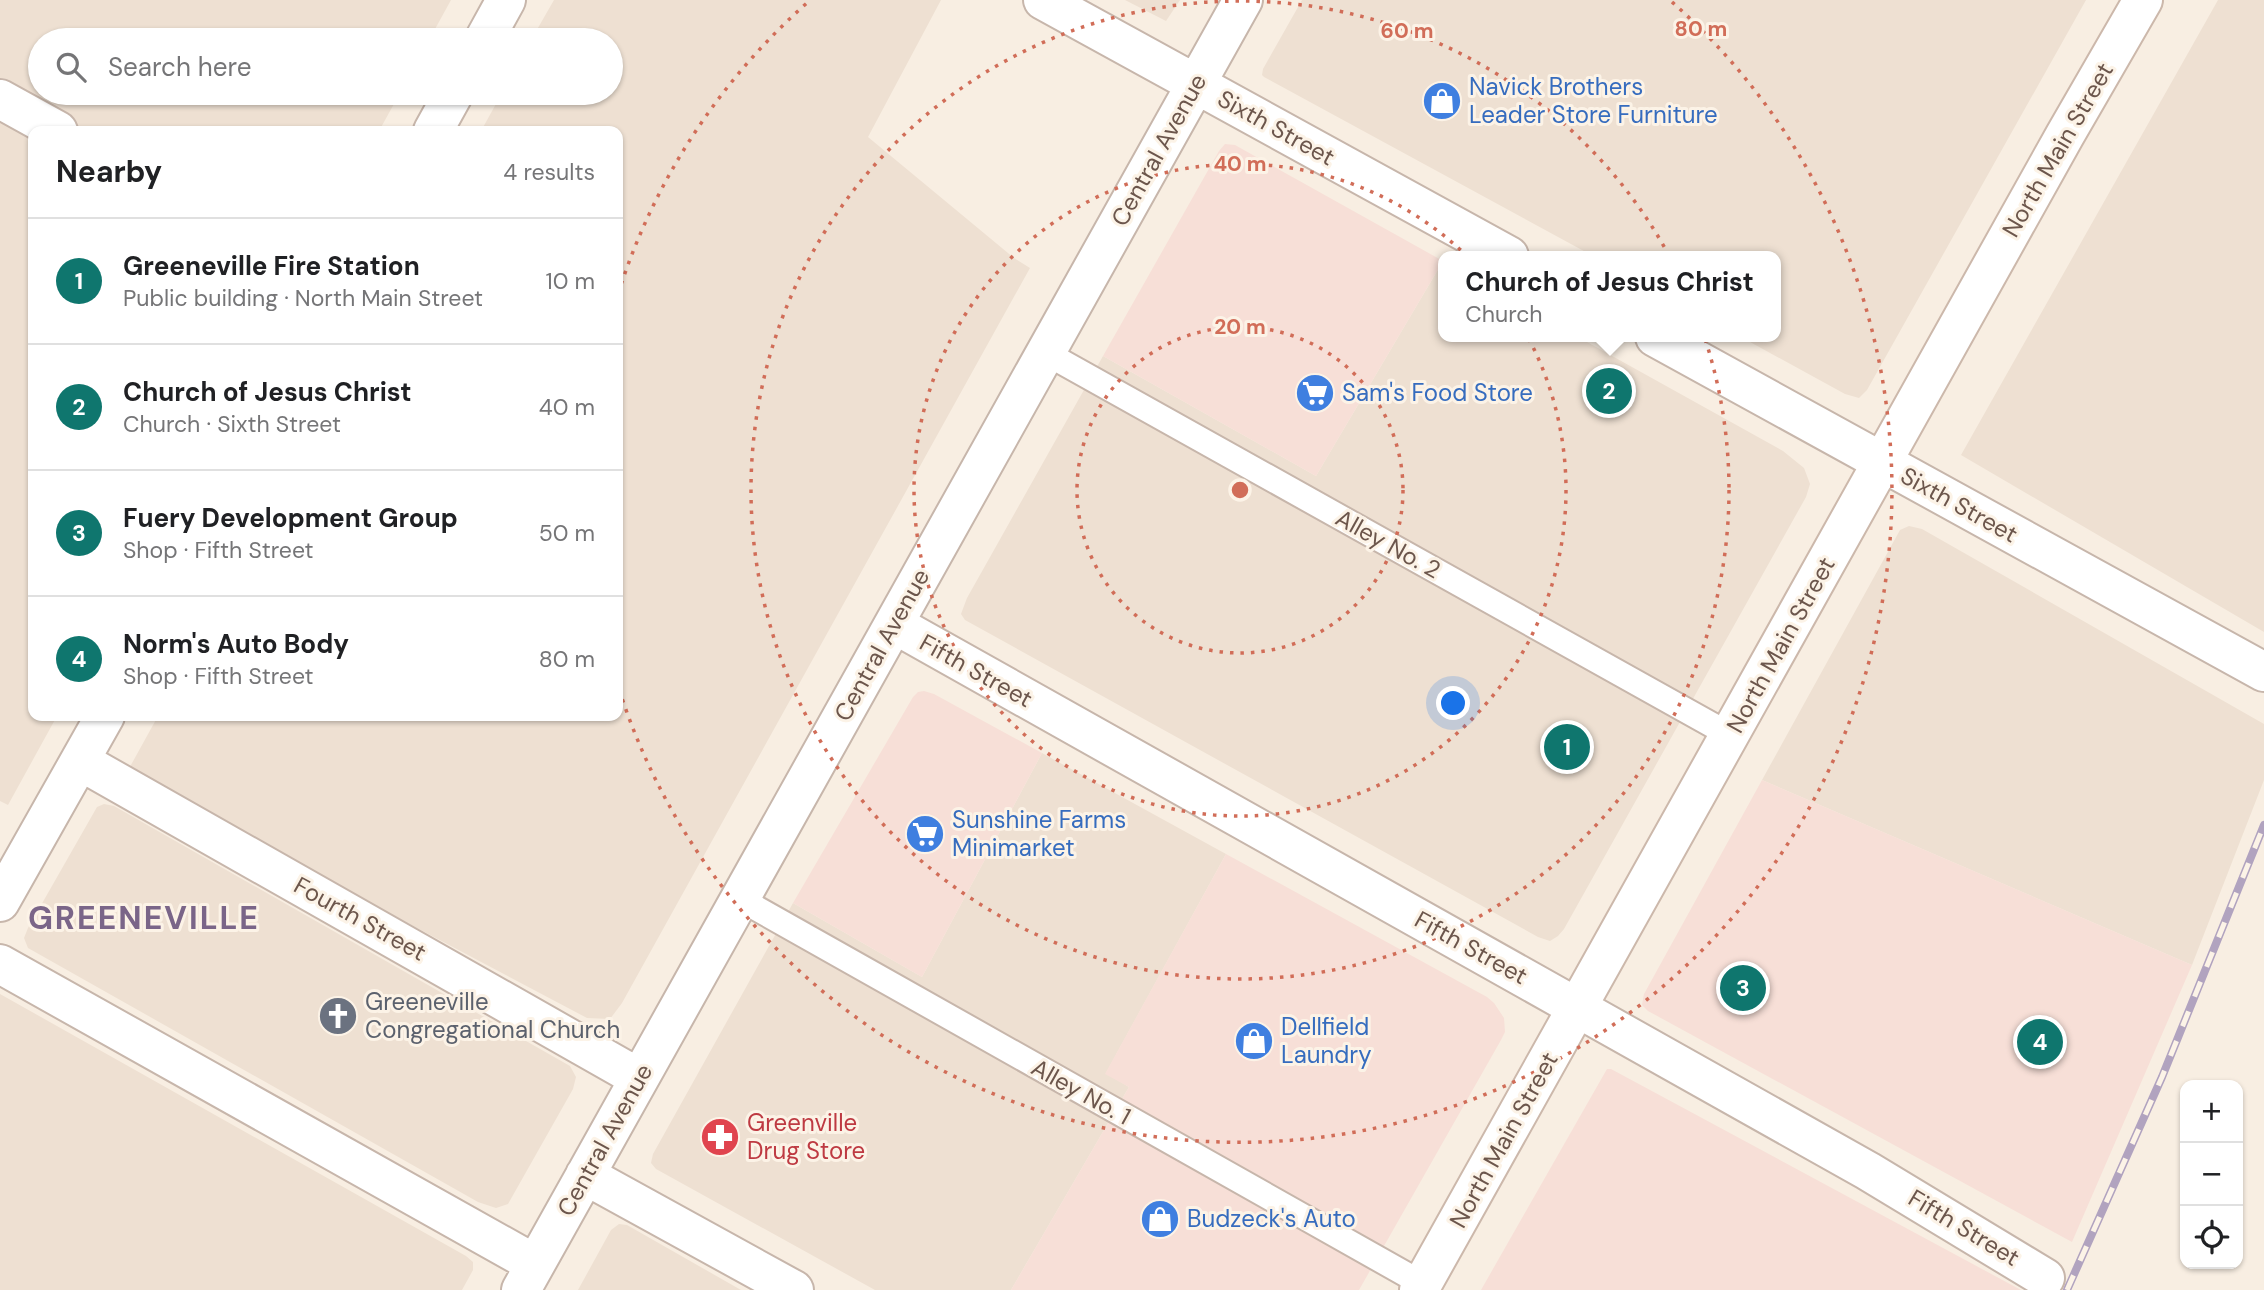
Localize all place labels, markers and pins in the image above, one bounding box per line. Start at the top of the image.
place label: Navick Brothers Leader Store Furniture [1469,71,1718,130]
shop icon: Navick Brothers Leader Store Furniture [1421,80,1463,122]
pin: 2 [1586,365,1632,417]
supermarket icon: Sam's Food Store [1294,372,1336,414]
place label: Sam's Food Store [1342,377,1533,408]
centre of rings [1228,478,1252,502]
pin: 1 [1544,721,1590,773]
place label: Sunshine Farms Minimarket [952,804,1126,863]
supermarket icon: Sunshine Farms Minimarket [904,813,946,855]
pin: 3 [1720,962,1766,1014]
place label: Greeneville Congregational Church [365,986,620,1045]
church icon: Greeneville Congregational Church [317,995,359,1037]
place label: Dellfield Laundry [1281,1011,1372,1070]
pin: 4 [2017,1016,2063,1068]
shop icon: Dellfield Laundry [1233,1020,1275,1062]
place label: Greenville Drug Store [747,1107,865,1166]
pharmacy icon: Greenville Drug Store [699,1116,741,1158]
shop icon: Budzeck's Auto [1139,1198,1181,1240]
place label: Budzeck's Auto [1187,1203,1356,1234]

